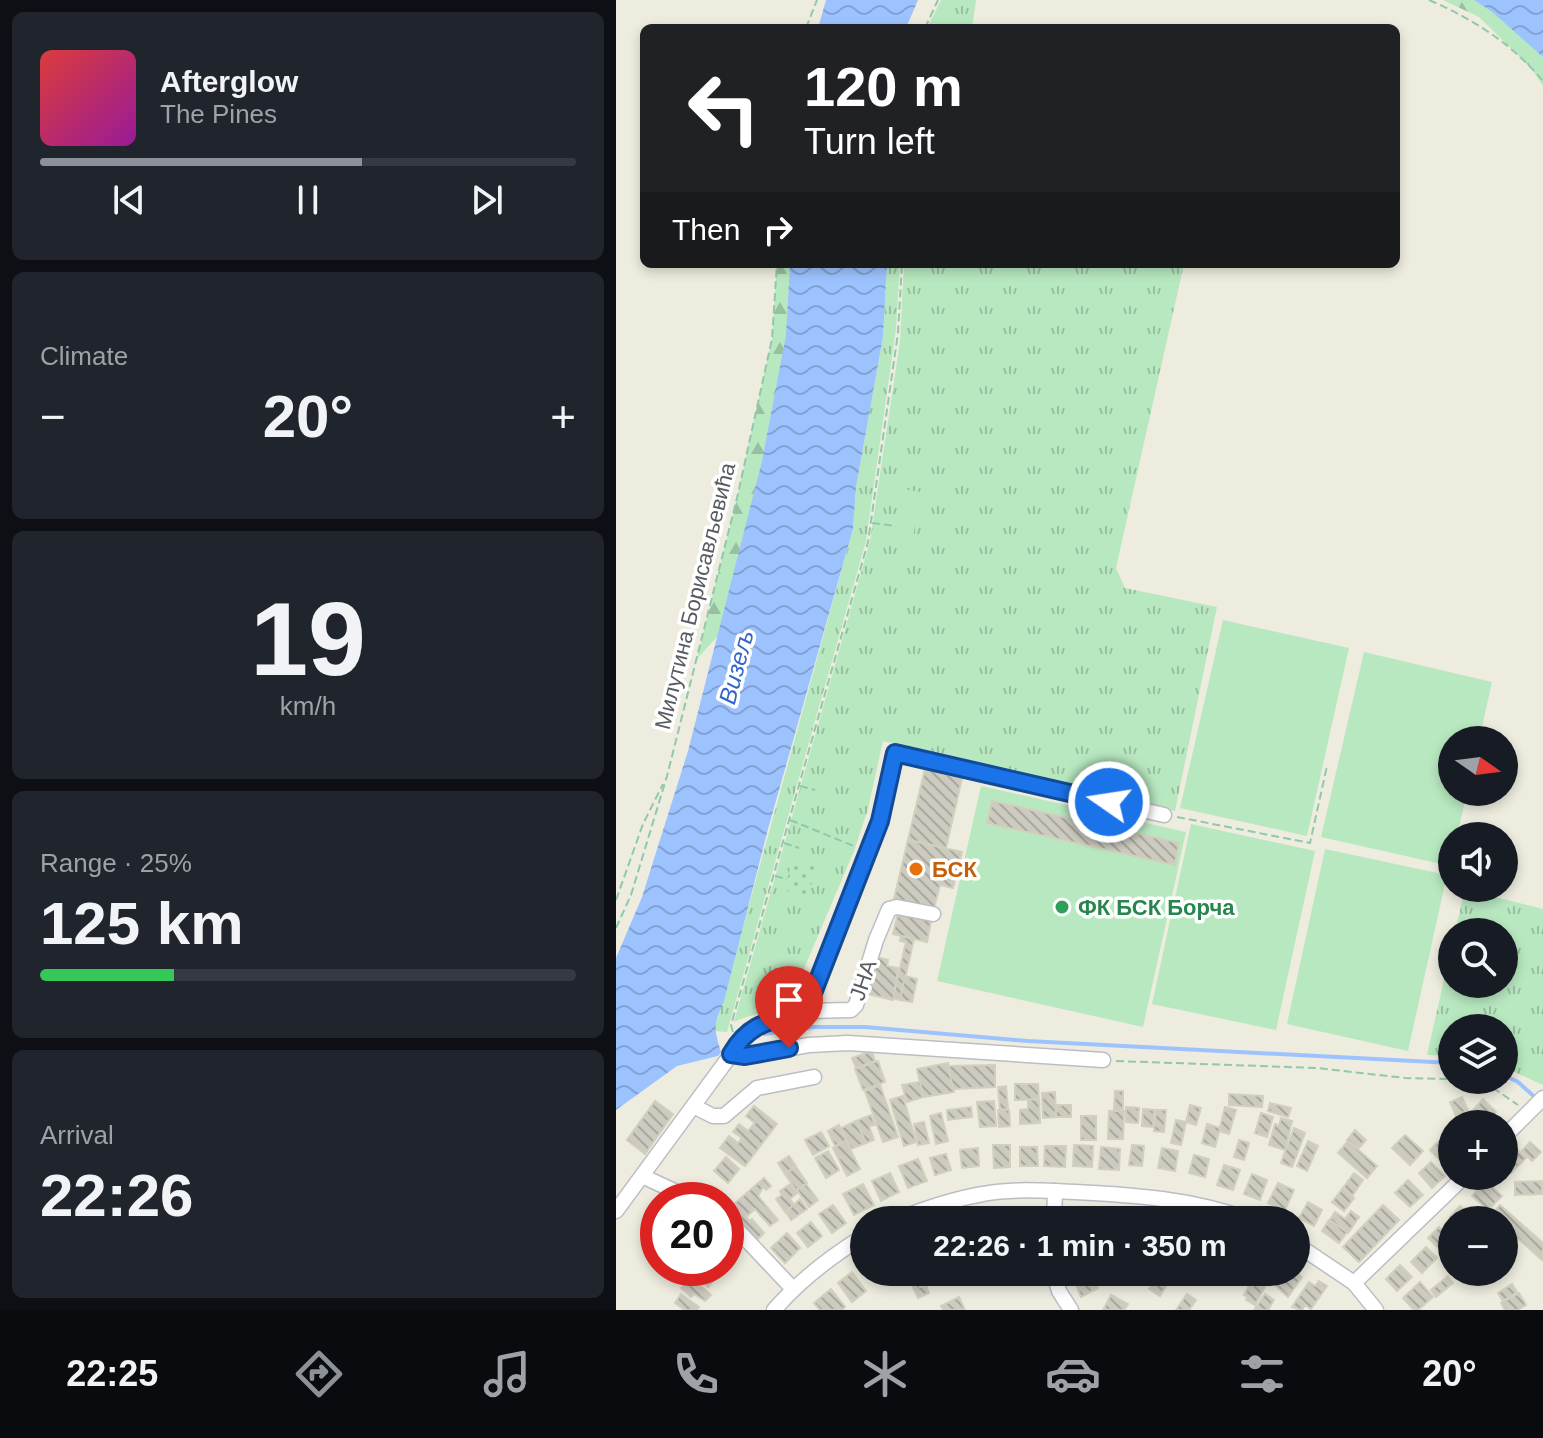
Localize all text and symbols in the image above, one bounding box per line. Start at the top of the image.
text: 120 m [804,55,963,118]
icon: left [672,56,776,160]
text: Afterglow [160,65,298,98]
text: The Pines [160,99,277,129]
text: Turn left [804,121,935,162]
icon: previous [107,178,151,222]
icon: pause [286,178,330,222]
icon: next [465,178,509,222]
icon: right [756,208,800,252]
text: Then [672,213,740,246]
text: Climate [40,341,128,371]
text: 20° [263,383,353,450]
text: − [40,392,66,441]
text: + [550,392,576,441]
street label: Милутина Борисављевића [650,459,740,732]
text: 19 [250,581,366,697]
water label: Визељ [713,627,759,707]
text: km/h [280,691,336,721]
north arrow [1438,726,1518,806]
map controls [1438,726,1518,1286]
position arrow [1067,760,1151,844]
button: sound [1438,822,1518,902]
text: Range · 25% [40,848,192,878]
place label: БСК [932,857,977,882]
marker: БСК [907,860,925,878]
text: 125 km [40,890,244,957]
place label: ФК БСК Борча [1078,895,1235,920]
marker: ФК БСК Борча [1053,898,1071,916]
button: search [1438,918,1518,998]
street label: ЈНА [844,956,882,1004]
pin [755,966,823,1048]
icon: arrive [767,978,811,1022]
button: layers [1438,1014,1518,1094]
button: + [1438,1110,1518,1190]
text: Arrival [40,1120,114,1150]
text: 22:26 [40,1162,193,1229]
speed limit sign: 20 [640,1182,744,1286]
button: − [1438,1206,1518,1286]
text: 22:26 · 1 min · 350 m [933,1229,1227,1262]
icon: directions [291,1346,347,1402]
icon: music [479,1346,535,1402]
icon: phone [668,1346,724,1402]
icon: climate [857,1346,913,1402]
icon: car [1045,1346,1101,1402]
icon: filters [1234,1346,1290,1402]
text: 22:25 [66,1353,158,1394]
text: 20° [1422,1353,1477,1394]

